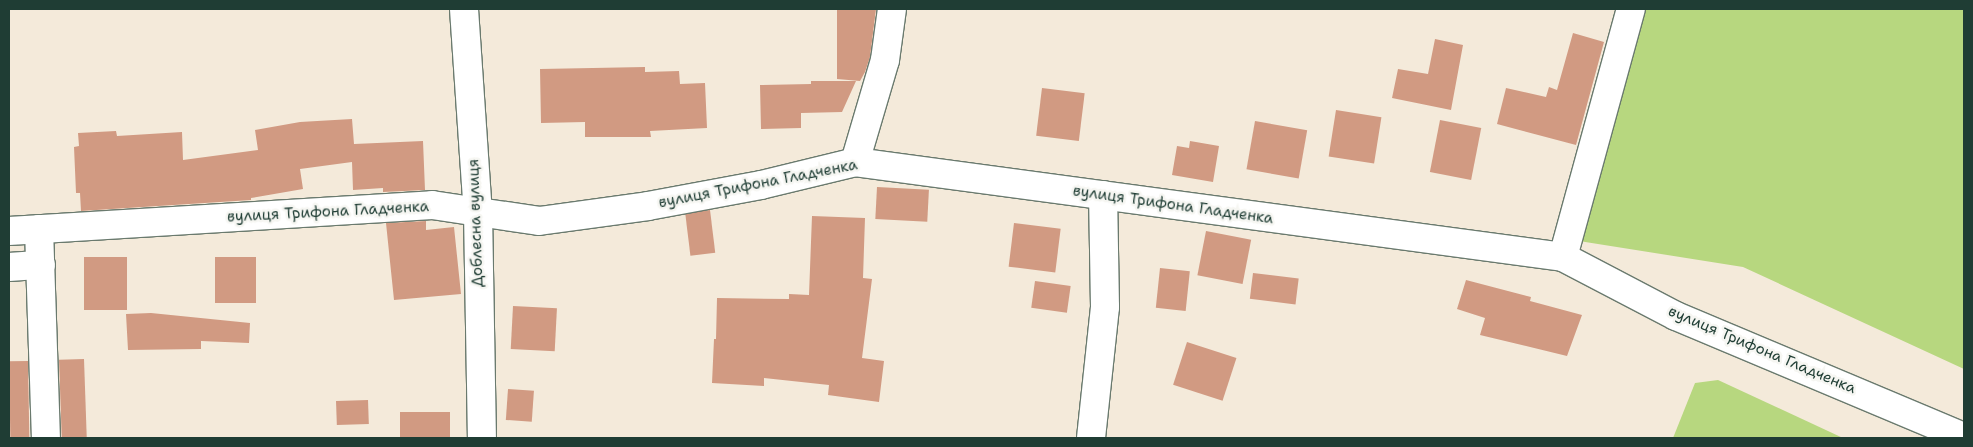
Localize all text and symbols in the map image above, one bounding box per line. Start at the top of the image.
street label: вулиця Трифона Гладченка [657,156,859,212]
street label: Доблесна вулиця [465,159,487,287]
street label: вулиця Трифона Гладченка [1072,182,1274,228]
street label: вулиця Трифона Гладченка [227,198,429,226]
street label: вулиця Трифона Гладченка [1665,302,1859,398]

